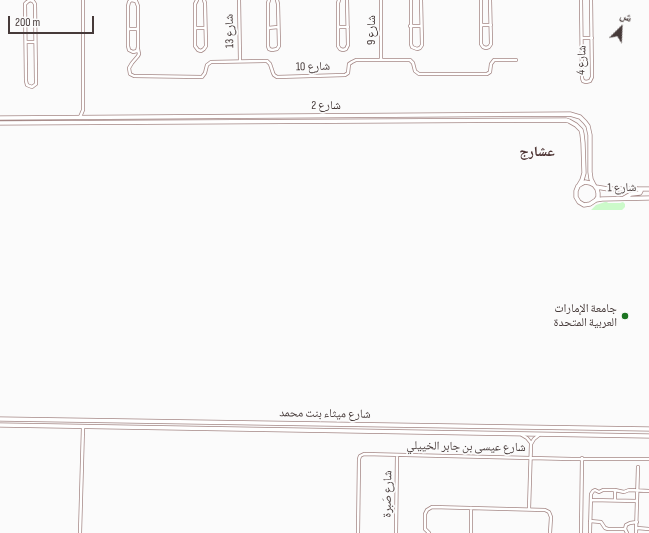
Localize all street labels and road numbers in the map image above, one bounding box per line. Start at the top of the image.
street label: شارع 13 [223,14,237,48]
street label: شارع 9 [365,15,379,45]
street label: شارع 4 [574,45,590,75]
street label: شارع 10 [296,60,330,74]
street label: شارع 2 [311,99,341,113]
street label: شارع 1 [607,181,637,195]
street label: شارع ميثاء بنت محمد [279,406,371,422]
street label: شارع عيسى بن جابر الخييلي [406,439,526,455]
street label: شارع صَبرة [380,470,396,518]

